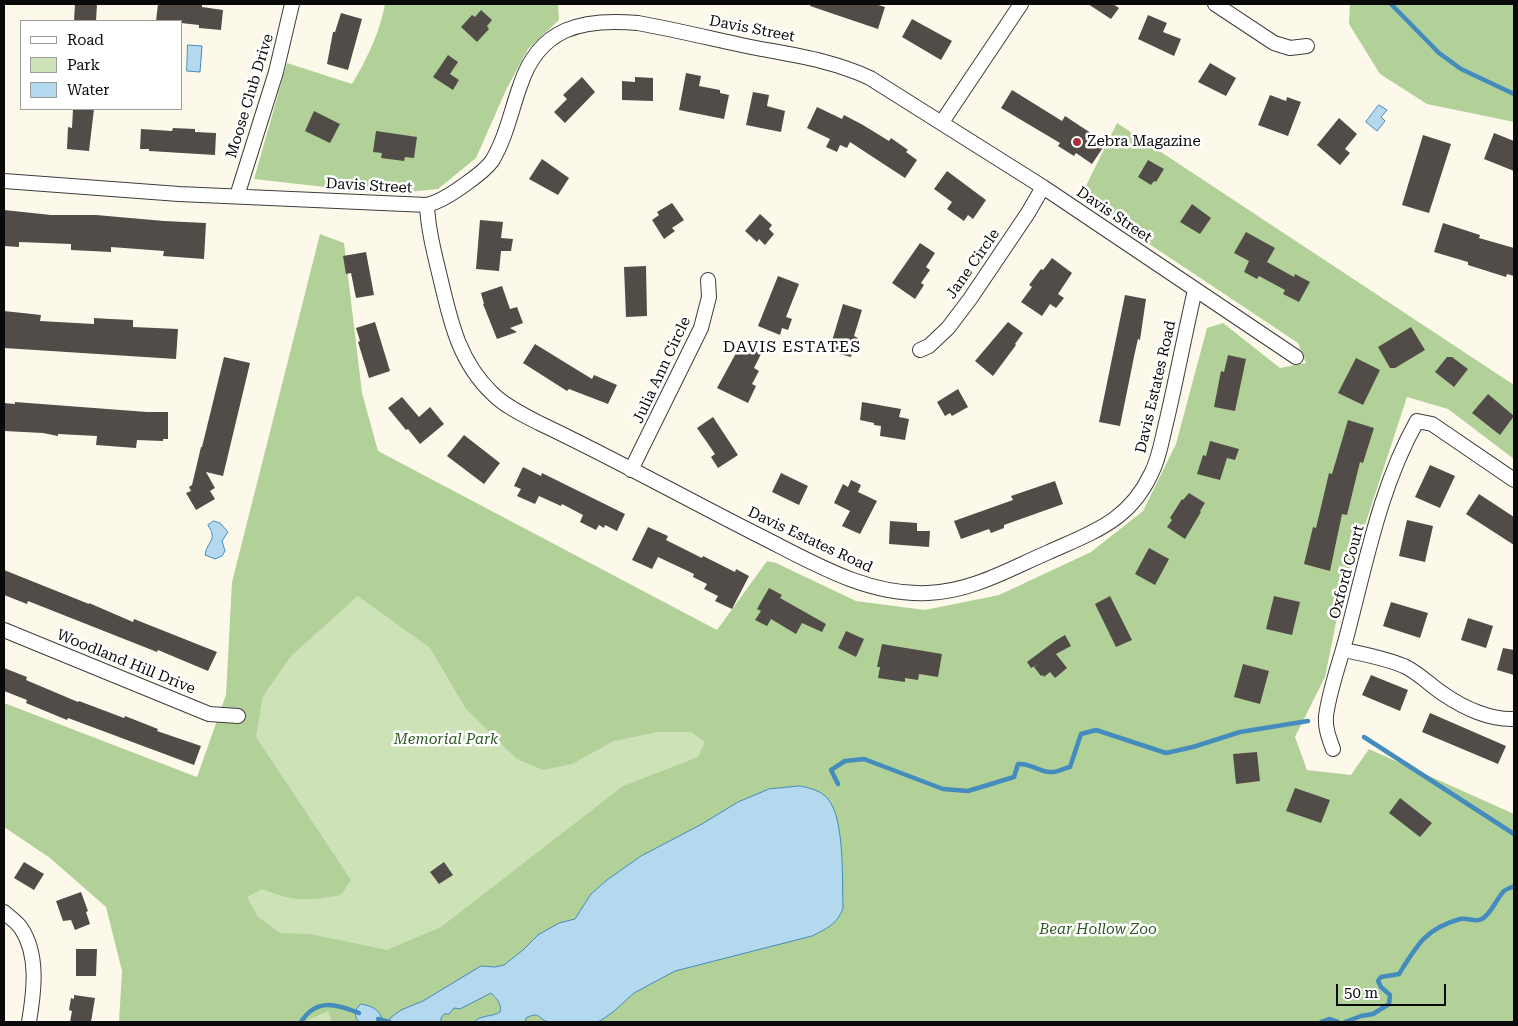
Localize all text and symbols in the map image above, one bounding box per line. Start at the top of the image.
street label: Davis Street [708,12,796,46]
legend [20,20,182,110]
text: Road [67,31,104,49]
street label: Moose Club Drive [223,32,277,160]
text: Park [67,56,100,74]
text: Water [67,81,109,99]
place label: Zebra Magazine [1087,133,1201,151]
marker: Zebra Magazine [1071,136,1083,148]
street label: Davis Street [325,175,413,197]
street label: Davis Street [1073,183,1155,247]
street label: Jane Circle [942,226,1004,302]
street label: Julia Ann Circle [629,314,695,426]
street label: Davis Estates Road [1132,319,1180,455]
district label: DAVIS ESTATES [721,337,863,357]
street label: Davis Estates Road [745,503,875,577]
street label: Oxford Court [1326,523,1368,621]
street label: Woodland Hill Drive [54,626,198,698]
park label: Memorial Park [394,731,498,749]
park label: Bear Hollow Zoo [1039,921,1157,939]
scale bar [1338,974,1448,1006]
text: 50 m [1344,984,1378,1002]

